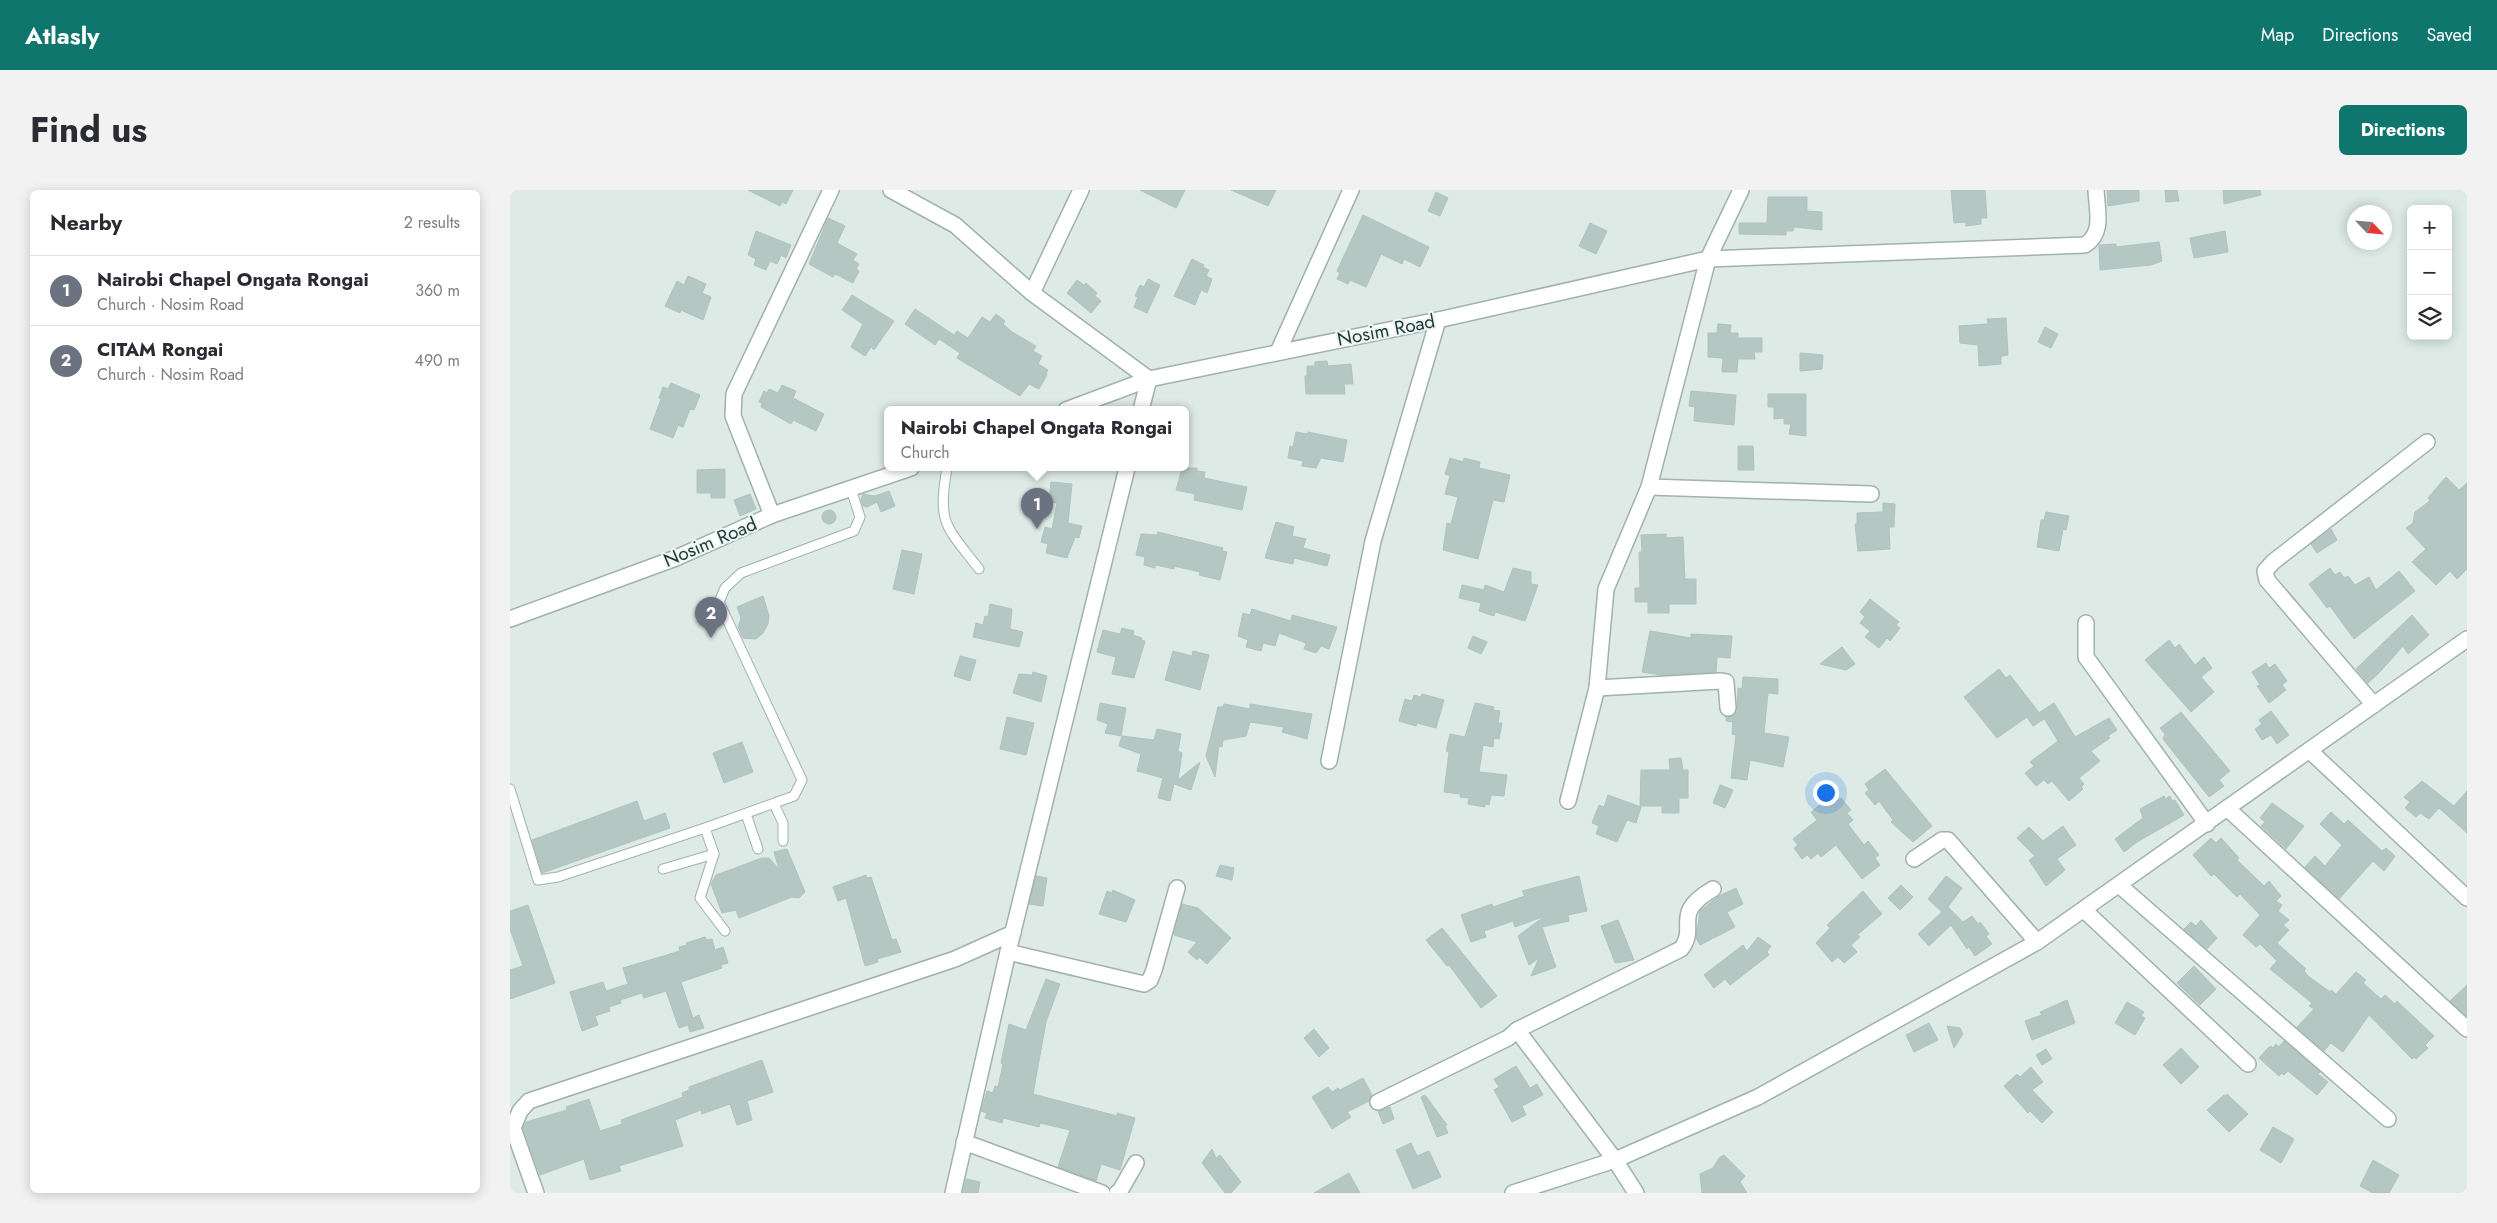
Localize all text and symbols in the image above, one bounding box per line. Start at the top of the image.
text: Atlasly [25,18,100,53]
text: Map [2261,22,2294,48]
text: Directions [2322,22,2398,48]
text: Saved [2426,22,2472,48]
text: Find us [30,105,147,155]
button: Directions [2339,105,2467,155]
north arrow [2347,205,2392,250]
map controls [2407,205,2452,340]
button: + [2407,205,2452,250]
text: Nearby [50,208,122,238]
text: 2 results [404,211,460,234]
button: − [2407,250,2452,295]
text: Nairobi Chapel Ongata Rongai [97,266,369,293]
text: 1 [62,279,70,302]
text: 360 m [415,279,460,302]
text: Church · Nosim Road [97,293,244,316]
button: layers [2407,295,2452,340]
street label: Nosim Road [1335,307,1437,353]
text: CITAM Rongai [97,336,223,363]
text: 2 [61,349,71,372]
text: 490 m [415,349,460,372]
text: Church · Nosim Road [97,363,244,386]
popup [884,406,1189,471]
text: Nairobi Chapel Ongata Rongai [901,414,1172,441]
text: Church [901,441,950,464]
pin: 1 [1021,488,1053,529]
street label: Nosim Road [659,510,761,574]
pin: 2 [695,597,727,638]
your location [1813,780,1839,806]

